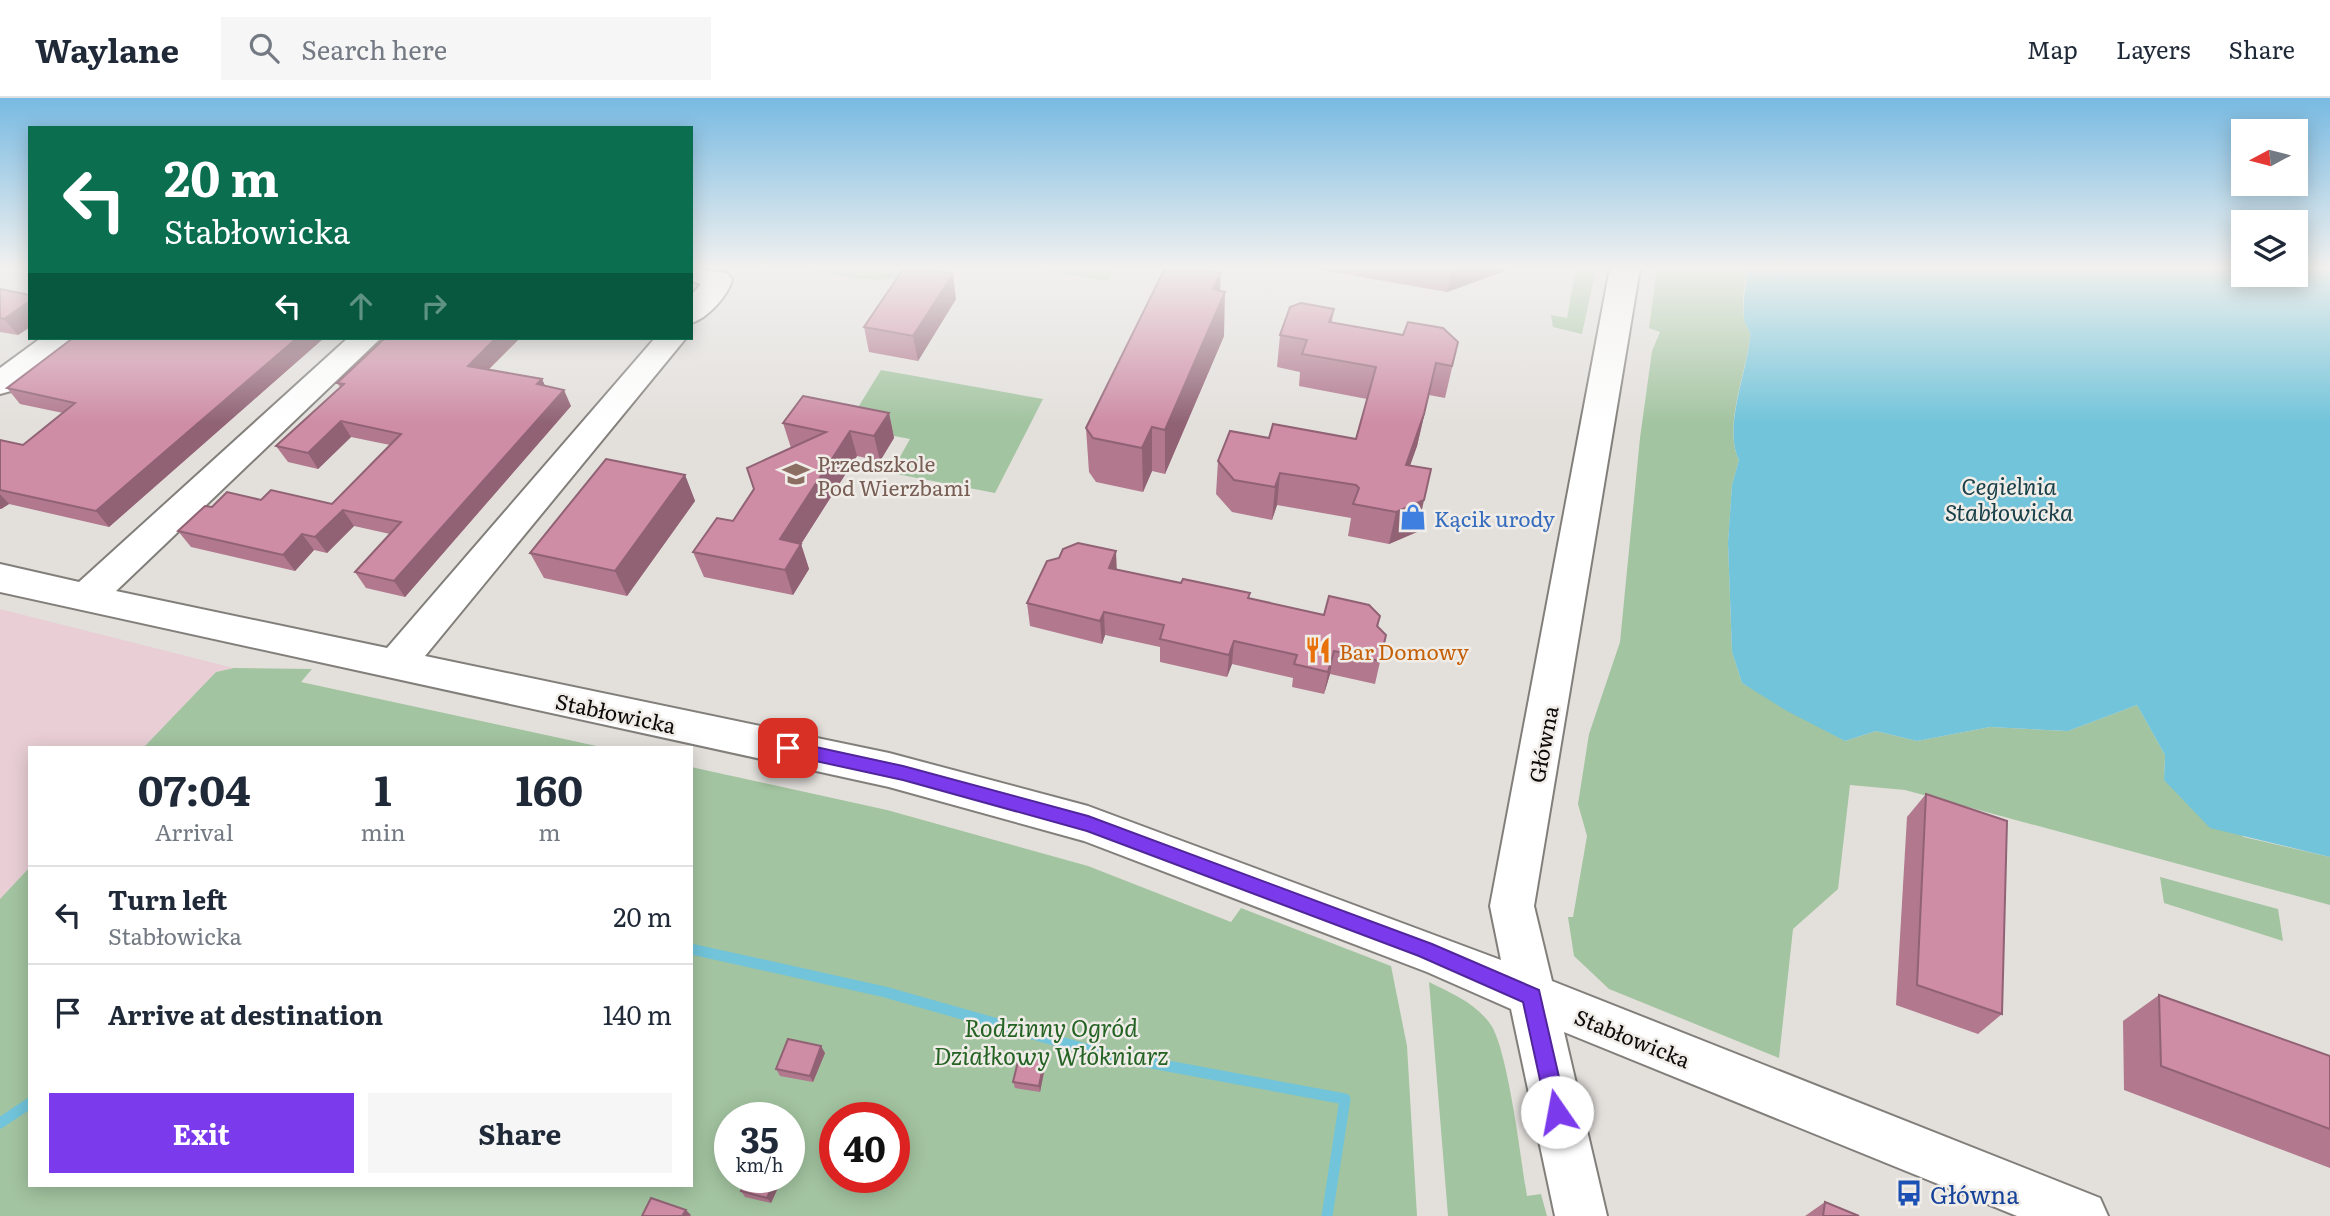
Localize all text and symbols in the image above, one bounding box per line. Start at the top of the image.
search box [221,17,711,80]
text: Waylane [35,24,179,73]
icon: search [245,29,283,67]
text: Search here [301,29,447,68]
text: Map [2027,31,2078,66]
text: Layers [2116,31,2190,66]
text: Share [2228,31,2295,66]
north arrow [2231,119,2308,196]
map controls [2231,119,2308,287]
text: 20 m [164,139,279,212]
icon: left [49,154,140,245]
text: Stabłowicka [164,206,350,254]
button: layers [2231,210,2308,287]
icon: left [269,287,307,325]
icon: ahead [342,287,380,325]
icon: right [415,287,453,325]
place label: Przedszkole Pod Wierzbami [817,447,971,502]
school or university icon: Przedszkole Pod Wierzbami [781,459,811,489]
water label: Cegielnia Stabłowicka [1945,468,2073,528]
shop icon: Kącik urody [1398,502,1428,532]
place label: Kącik urody [1434,502,1556,533]
restaurant icon: Bar Domowy [1303,635,1333,665]
place label: Bar Domowy [1339,635,1470,666]
street label: Stabłowicka [553,684,680,740]
street label: Główna [1519,702,1565,785]
pin [758,718,818,778]
icon: arrive [769,729,807,767]
text: 07:04 [138,757,251,819]
text: 1 [374,757,392,819]
text: 160 [515,757,583,819]
text: Arrival [155,814,233,848]
text: min [360,814,406,848]
text: m [538,814,560,848]
text: Turn left [108,879,227,918]
icon: left [49,896,87,934]
text: 20 m [613,896,672,935]
text: Stabłowicka [108,918,242,952]
icon: arrive [49,994,87,1032]
text: Arrive at destination [108,994,383,1033]
text: 140 m [603,994,672,1033]
street label: Stabłowicka [1571,1000,1696,1075]
park label: Rodzinny Ogród Działkowy Włókniarz [933,1009,1169,1072]
position arrow [1520,1075,1594,1149]
button: Exit [49,1093,354,1173]
button: Share [368,1093,672,1173]
speed limit sign: 40 [819,1102,910,1193]
text: 35 [740,1112,779,1164]
text: km/h [736,1151,783,1178]
place label: Główna [1930,1176,2019,1211]
bus stop icon: Główna [1894,1178,1924,1208]

